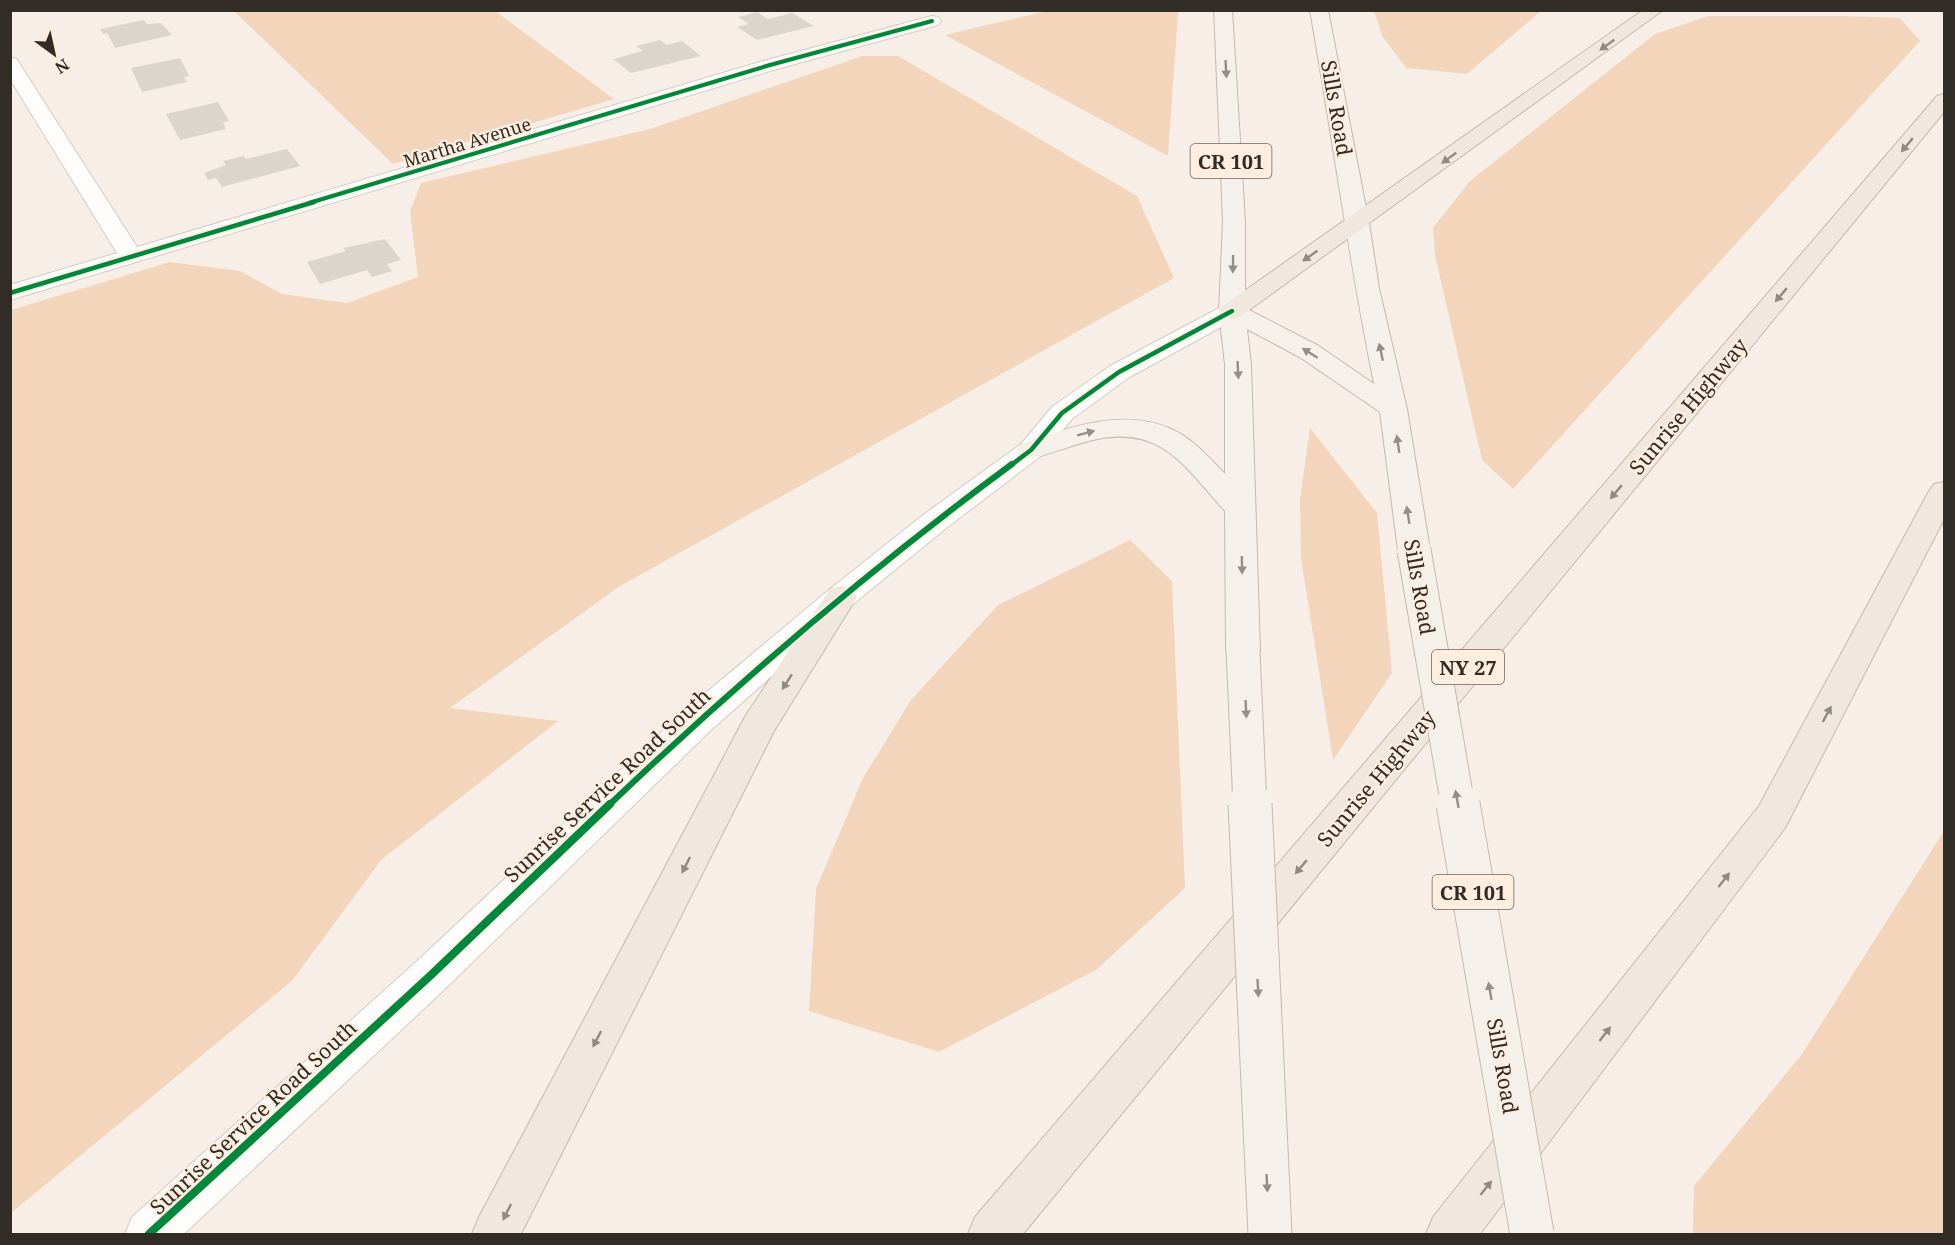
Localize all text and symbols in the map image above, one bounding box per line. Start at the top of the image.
north arrow [24,24,84,84]
one-way arrow [1600,38,1615,50]
text: N [51,54,73,79]
street label: Sills Road [1315,58,1359,158]
one-way arrow [1221,59,1230,78]
street label: Martha Avenue [400,111,534,173]
one-way arrow [1901,137,1914,152]
road number: CR 101 [1190,144,1272,178]
one-way arrow [1441,152,1457,164]
one-way arrow [1302,250,1317,262]
one-way arrow [1228,254,1238,273]
one-way arrow [1775,287,1788,303]
street label: Sunrise Highway [1622,332,1754,480]
one-way arrow [1375,343,1385,361]
one-way arrow [1302,347,1318,358]
one-way arrow [1233,360,1242,379]
one-way arrow [1078,428,1096,437]
one-way arrow [1393,435,1402,454]
one-way arrow [1609,484,1622,500]
one-way arrow [1404,505,1413,524]
street label: Sills Road [1398,537,1442,637]
one-way arrow [1237,555,1247,574]
road number: NY 27 [1432,650,1504,684]
one-way arrow [782,674,793,690]
street label: Sunrise Service Road South [498,682,716,888]
one-way arrow [1241,700,1250,719]
street label: Sunrise Highway [1310,704,1442,852]
one-way arrow [1822,706,1831,723]
one-way arrow [1452,789,1461,808]
one-way arrow [681,857,691,874]
one-way arrow [1295,859,1308,874]
one-way arrow [1718,872,1730,887]
road number: CR 101 [1432,875,1514,909]
one-way arrow [1254,979,1263,998]
one-way arrow [1485,981,1494,1000]
street label: Sunrise Service Road South [144,1014,362,1220]
street label: Sills Road [1481,1016,1525,1116]
one-way arrow [1599,1026,1611,1042]
one-way arrow [592,1030,602,1047]
one-way arrow [1263,1173,1272,1192]
one-way arrow [1479,1181,1491,1196]
one-way arrow [502,1204,512,1221]

